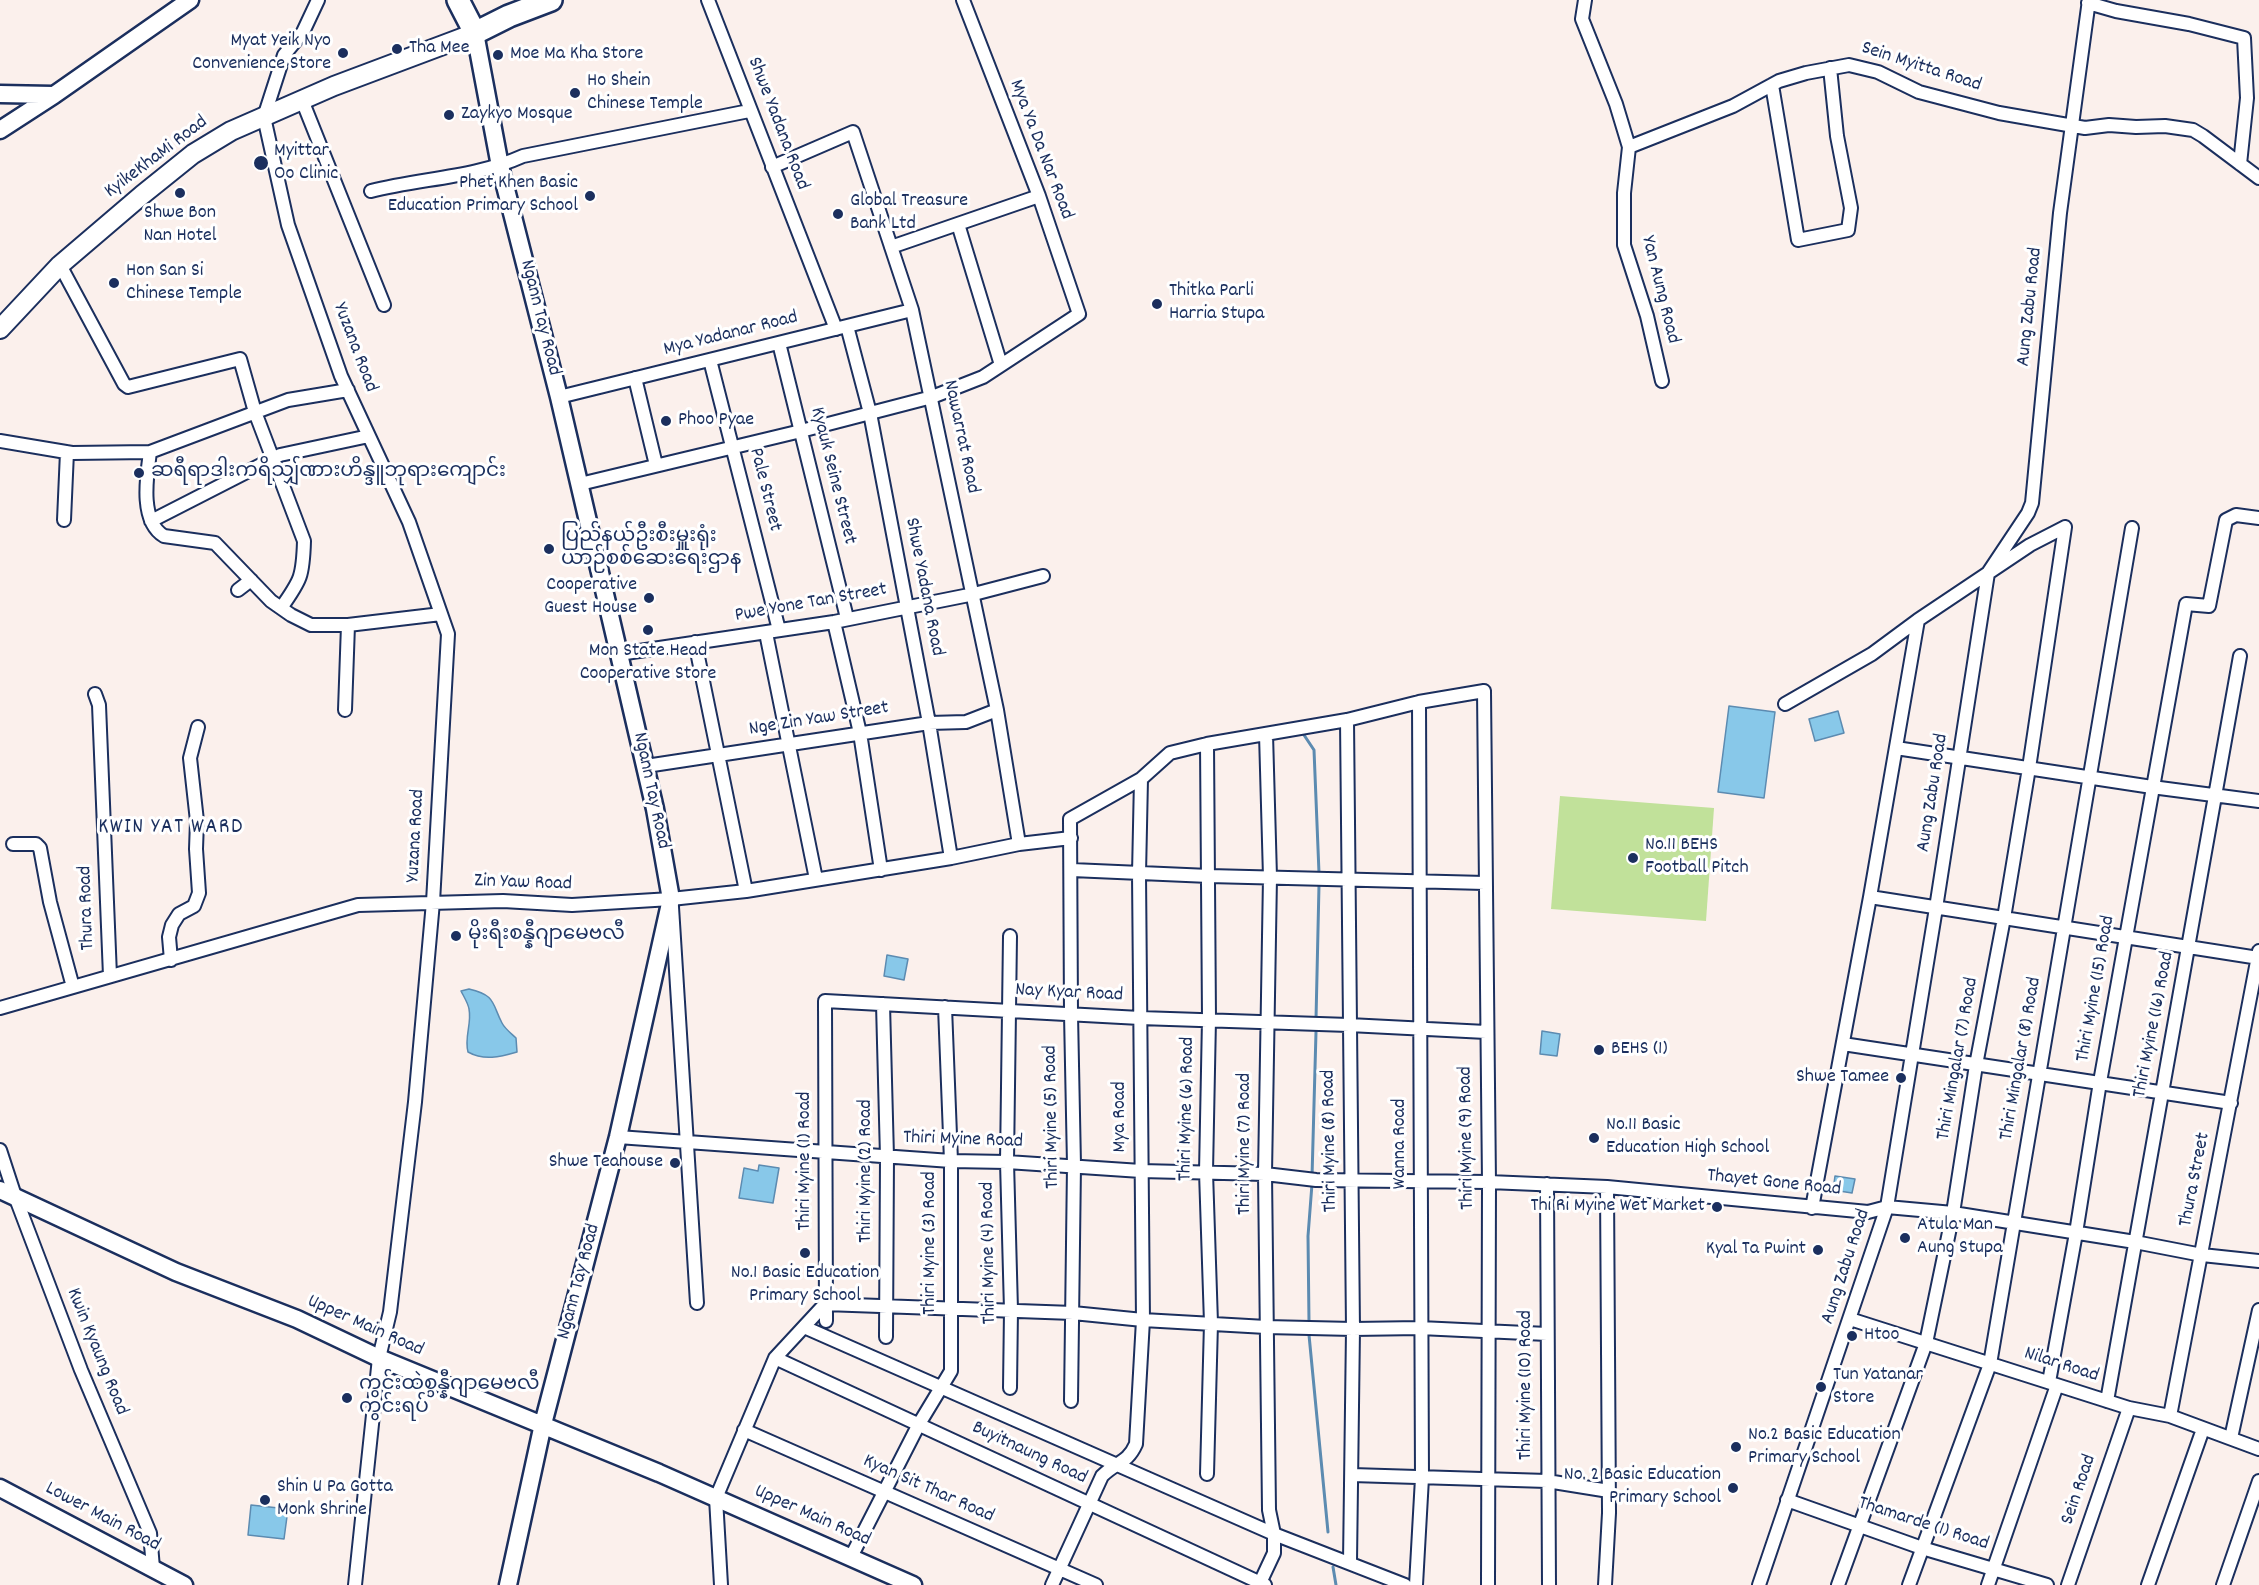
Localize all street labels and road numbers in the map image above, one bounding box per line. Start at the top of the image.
street label: Sein Myitta Road [1858,37,1984,99]
street label: Shwe Yadana Road [741,54,813,194]
street label: Mya Ya Da Nar Road [1002,77,1078,223]
street label: KyikeKhaMi Road [101,111,213,205]
street label: Yan Aung Road [1634,234,1684,346]
street label: Aung Zabu Road [2013,246,2049,368]
street label: Ngann Tay Road [513,258,565,378]
street label: Yuzana Road [326,300,382,396]
street label: Mya Yadanar Road [662,307,800,363]
street label: Nawarrat Road [936,378,984,496]
street label: Kyauk Seine Street [803,405,861,547]
street label: Pale Street [742,446,786,534]
street label: Shwe Yadana Road [898,516,948,658]
street label: Pwe Yone Tan Street [733,579,889,629]
street label: Nge Zin Yaw Street [747,697,891,743]
street label: Ngann Tay Road [626,731,674,851]
street label: Aung Zabu Road [1913,732,1955,854]
street label: Yuzana Road [403,789,431,883]
street label: Thura Road [75,865,101,951]
street label: Zin Yaw Road [474,870,572,898]
street label: Thiri Myine (15) Road [2072,914,2122,1064]
street label: Thiri Myine (16) Road [2129,950,2181,1100]
street label: Thiri Mingalar (8) Road [1996,975,2048,1143]
street label: Thiri Mingalar (7) Road [1933,976,1985,1142]
street label: Nay Kyar Road [1014,979,1124,1009]
street label: Thiri Myine (6) Road [1175,1037,1201,1181]
street label: Thiri Myine (5) Road [1040,1045,1066,1189]
street label: Thiri Myine (9) Road [1455,1066,1481,1210]
street label: Thiri Myine (8) Road [1318,1070,1344,1212]
street label: Thiri Myine (7) Road [1234,1073,1258,1215]
street label: Mya Road [1109,1081,1133,1153]
street label: Thiri Myine (1) Road [794,1092,818,1230]
street label: Thiri Myine (2) Road [855,1099,879,1243]
street label: Wanna Road [1389,1099,1413,1189]
street label: Thiri Myine Road [903,1127,1023,1155]
street label: Thura Street [2175,1131,2217,1229]
street label: Thayet Gone Road [1706,1165,1842,1203]
street label: Thiri Myine (3) Road [919,1171,943,1315]
street label: Thiri Myine (4) Road [977,1181,1003,1325]
street label: Aung Zabu Road [1817,1206,1877,1328]
street label: Ngann Tay Road [553,1222,607,1342]
street label: Kwin Kyaung Road [60,1285,132,1419]
street label: Upper Main Road [303,1291,427,1363]
street label: Thiri Myine (10) Road [1515,1310,1539,1460]
street label: Nilar Road [2021,1343,2101,1389]
street label: Buyitnaung Road [968,1417,1090,1491]
street label: Kyan Sit Thar Road [859,1450,997,1530]
street label: Sein Road [2057,1452,2103,1528]
street label: Lower Main Road [40,1478,164,1558]
street label: Upper Main Road [750,1481,874,1553]
street label: Thamarde (1) Road [1855,1493,1991,1557]

